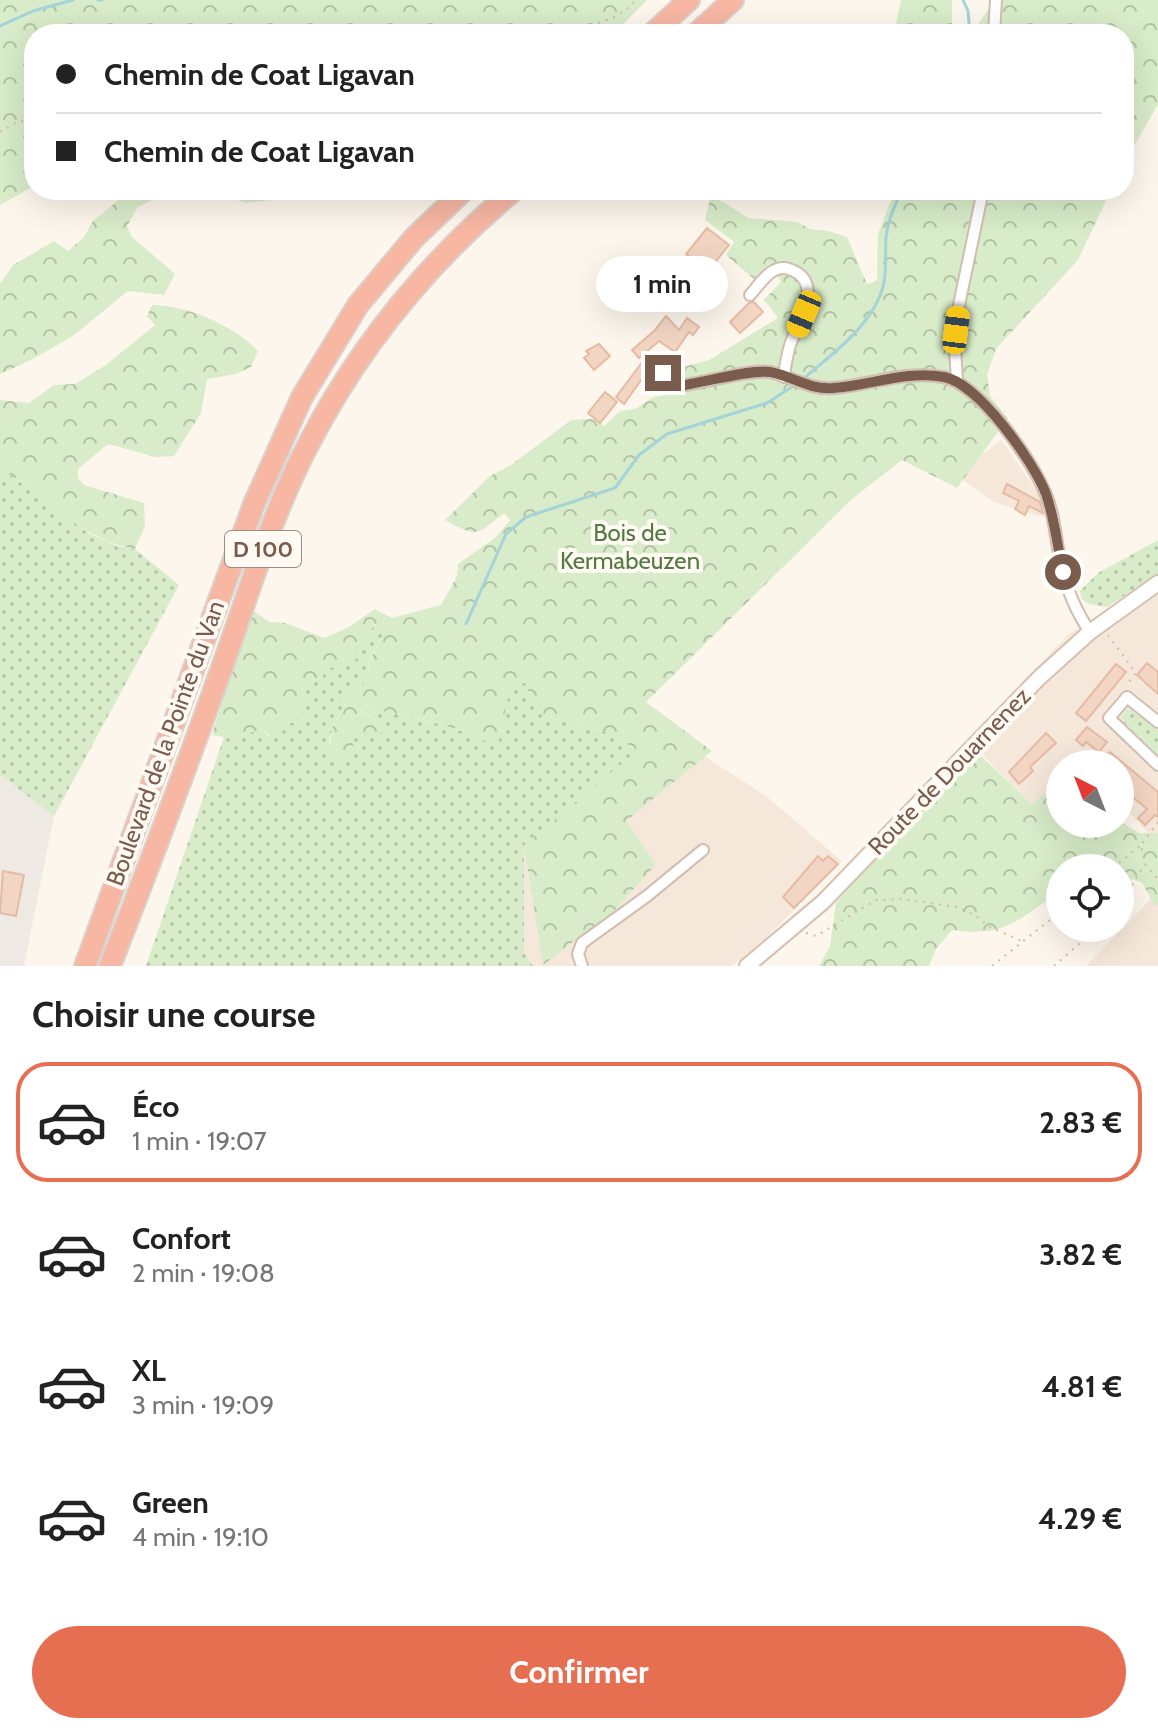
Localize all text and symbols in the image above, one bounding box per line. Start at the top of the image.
text: Chemin de Coat Ligavan [104,56,415,93]
text: Chemin de Coat Ligavan [104,133,415,170]
callout: 1 min [597,257,729,313]
text: 1 min [633,268,691,300]
car [784,287,824,341]
car [941,305,971,355]
route end [645,355,681,391]
park label: Bois de Kermabeuzen [560,518,700,575]
road number: D 100 [225,531,301,567]
route start [1045,554,1081,590]
street label: Boulevard de la Pointe du Van [100,597,230,889]
street label: Route de Douarnenez [862,681,1036,861]
north arrow [1046,750,1134,838]
map controls [1046,750,1134,942]
button: locate [1046,854,1134,942]
text: Choisir une course [32,992,315,1036]
icon: car [36,1086,108,1158]
text: Éco [132,1088,179,1125]
text: 2.83 € [1039,1104,1122,1141]
text: 1 min · 19:07 [132,1125,267,1157]
icon: car [36,1218,108,1290]
text: Confort [132,1220,231,1257]
text: 3.82 € [1039,1236,1122,1273]
text: 2 min · 19:08 [132,1257,275,1289]
icon: car [36,1350,108,1422]
text: XL [132,1352,166,1389]
text: 4.81 € [1042,1368,1122,1405]
text: 3 min · 19:09 [132,1389,274,1421]
icon: car [36,1482,108,1554]
text: Green [132,1484,209,1521]
text: 4.29 € [1038,1500,1122,1537]
text: 4 min · 19:10 [132,1521,269,1553]
button: Confirmer [32,1626,1126,1718]

